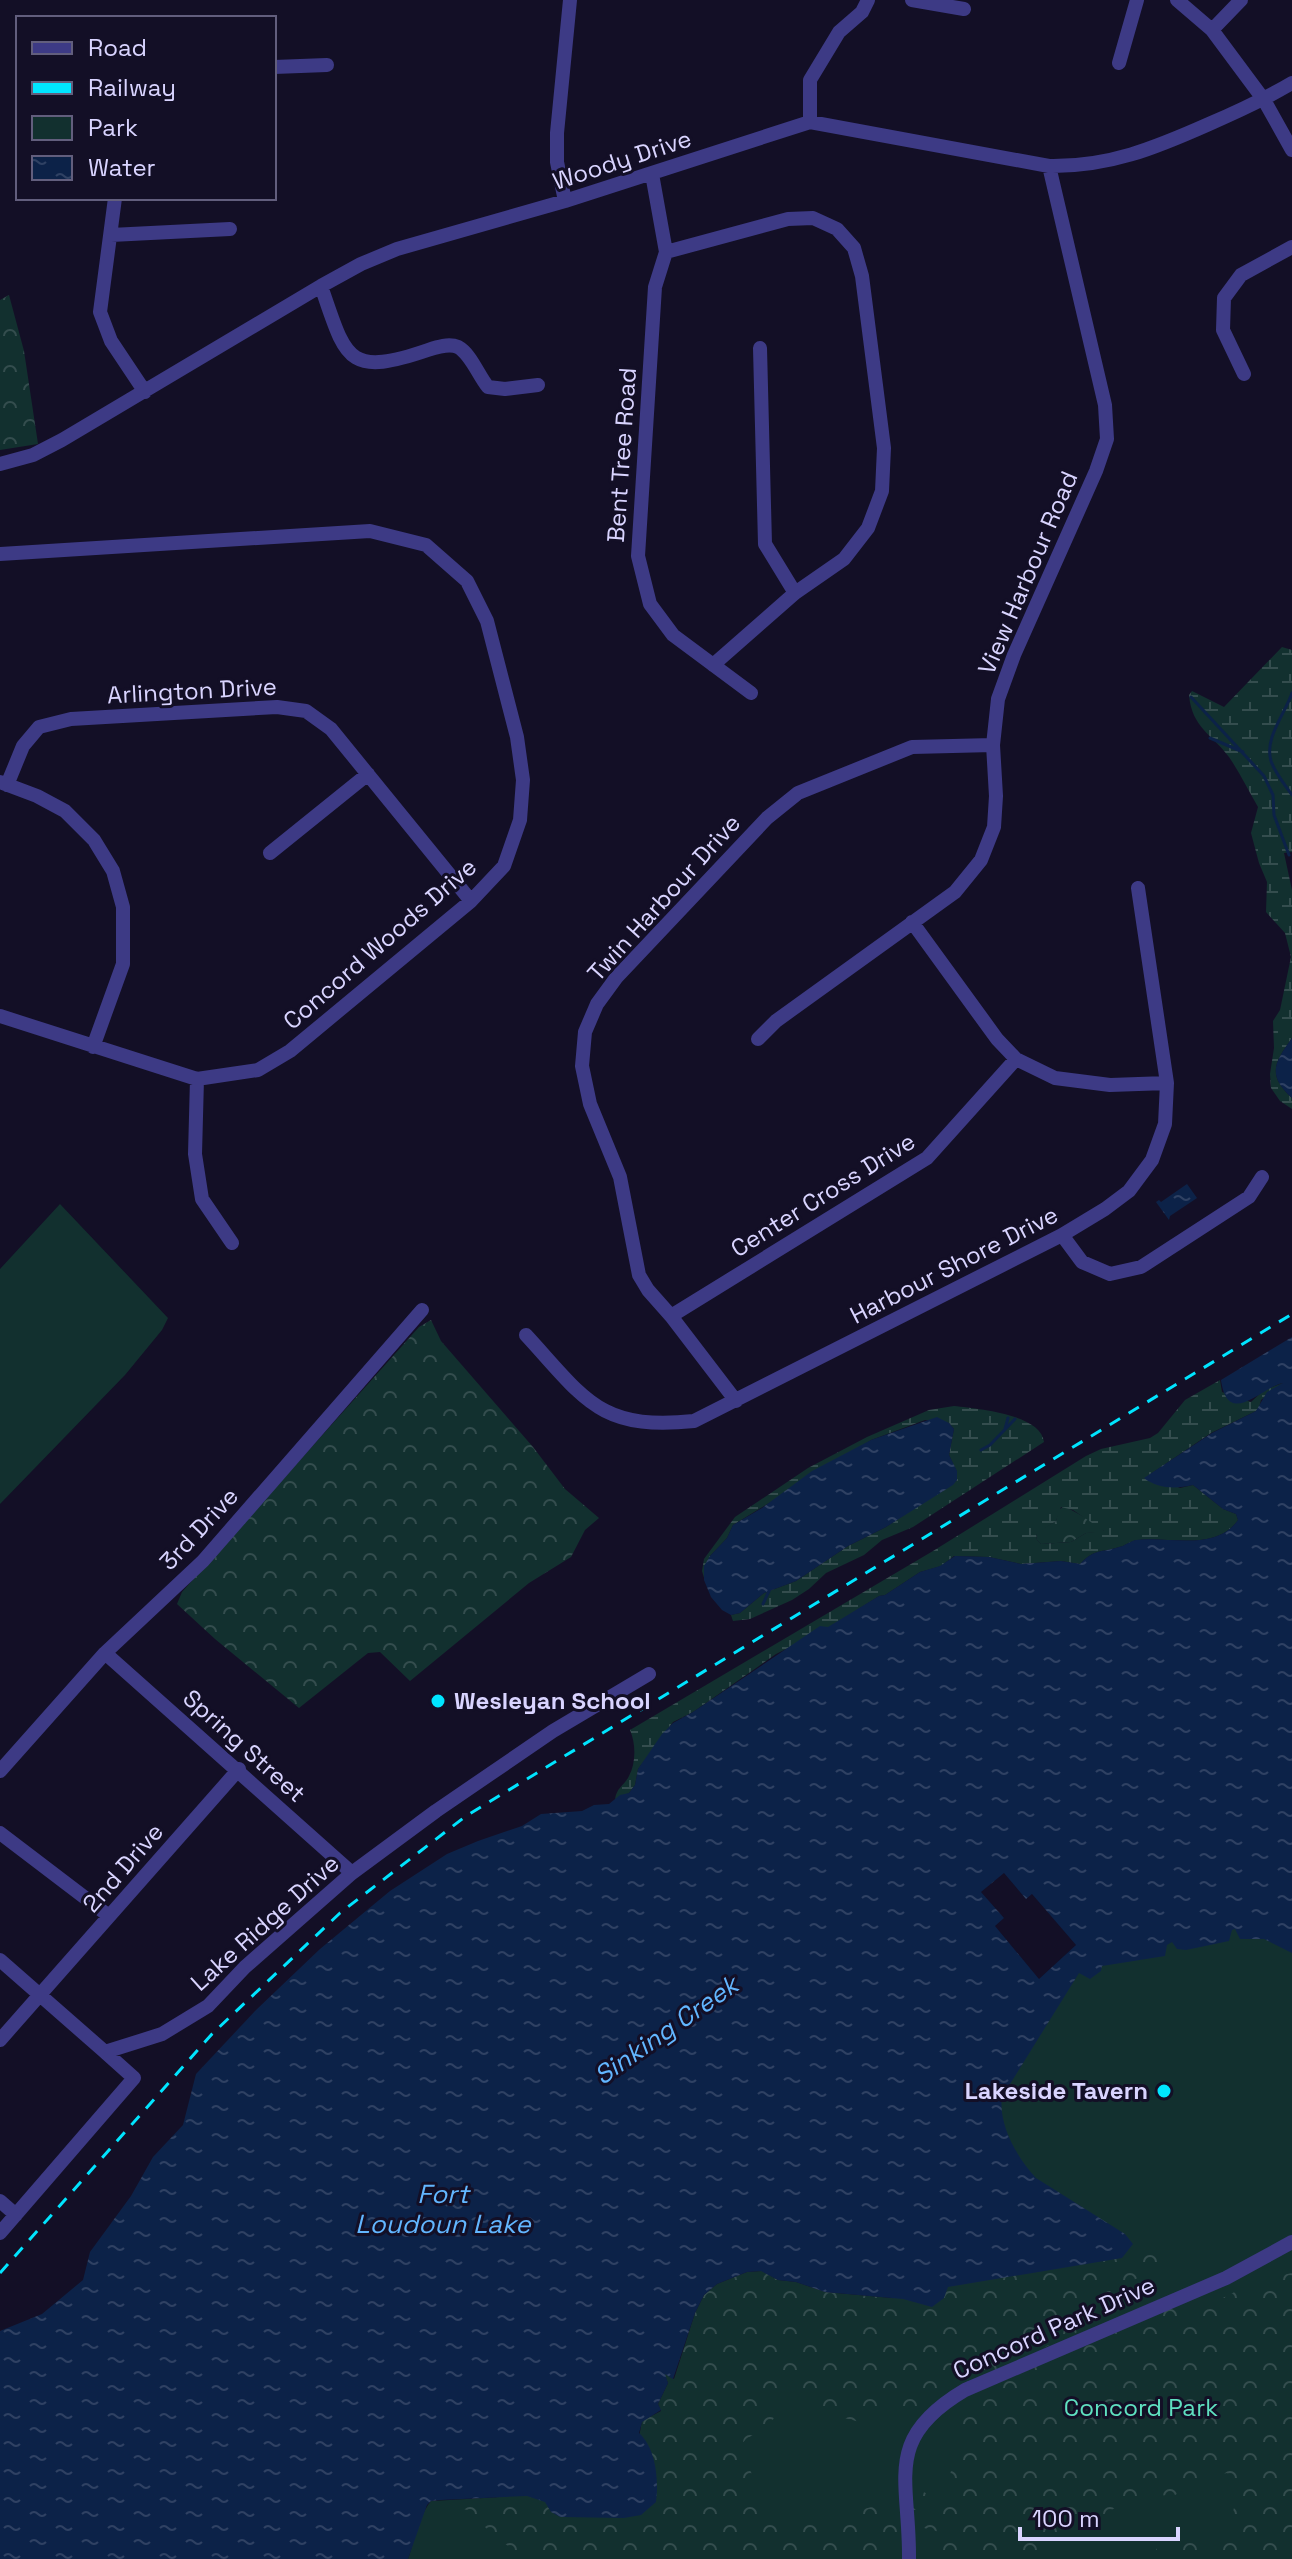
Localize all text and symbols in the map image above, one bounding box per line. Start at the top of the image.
legend [16,16,276,200]
text: Road [88,32,147,63]
text: Railway [88,72,176,103]
text: Park [88,112,138,143]
street label: Woody Drive [549,123,695,197]
text: Water [88,152,156,183]
street label: Bent Tree Road [600,366,643,544]
street label: View Harbour Road [971,467,1084,679]
street label: Arlington Drive [106,671,278,710]
street label: Twin Harbour Drive [580,808,747,988]
street label: Concord Woods Drive [277,851,483,1036]
street label: Center Cross Drive [725,1125,921,1264]
street label: Harbour Shore Drive [844,1199,1063,1330]
street label: 3rd Drive [152,1481,245,1577]
street label: Spring Street [176,1682,312,1809]
place label: Wesleyan School [454,1685,651,1716]
marker: Wesleyan School [429,1692,447,1710]
street label: 2nd Drive [75,1817,170,1919]
street label: Lake Ridge Drive [184,1848,345,1997]
water label: Sinking Creek [587,1966,747,2092]
place label: Lakeside Tavern [965,2075,1148,2106]
marker: Lakeside Tavern [1155,2082,1173,2100]
water label: Fort Loudoun Lake [355,2177,532,2241]
street label: Concord Park Drive [948,2269,1160,2386]
park label: Concord Park [1064,2392,1218,2423]
scale bar [1020,2491,1178,2541]
text: 100 m [1032,2503,1100,2534]

